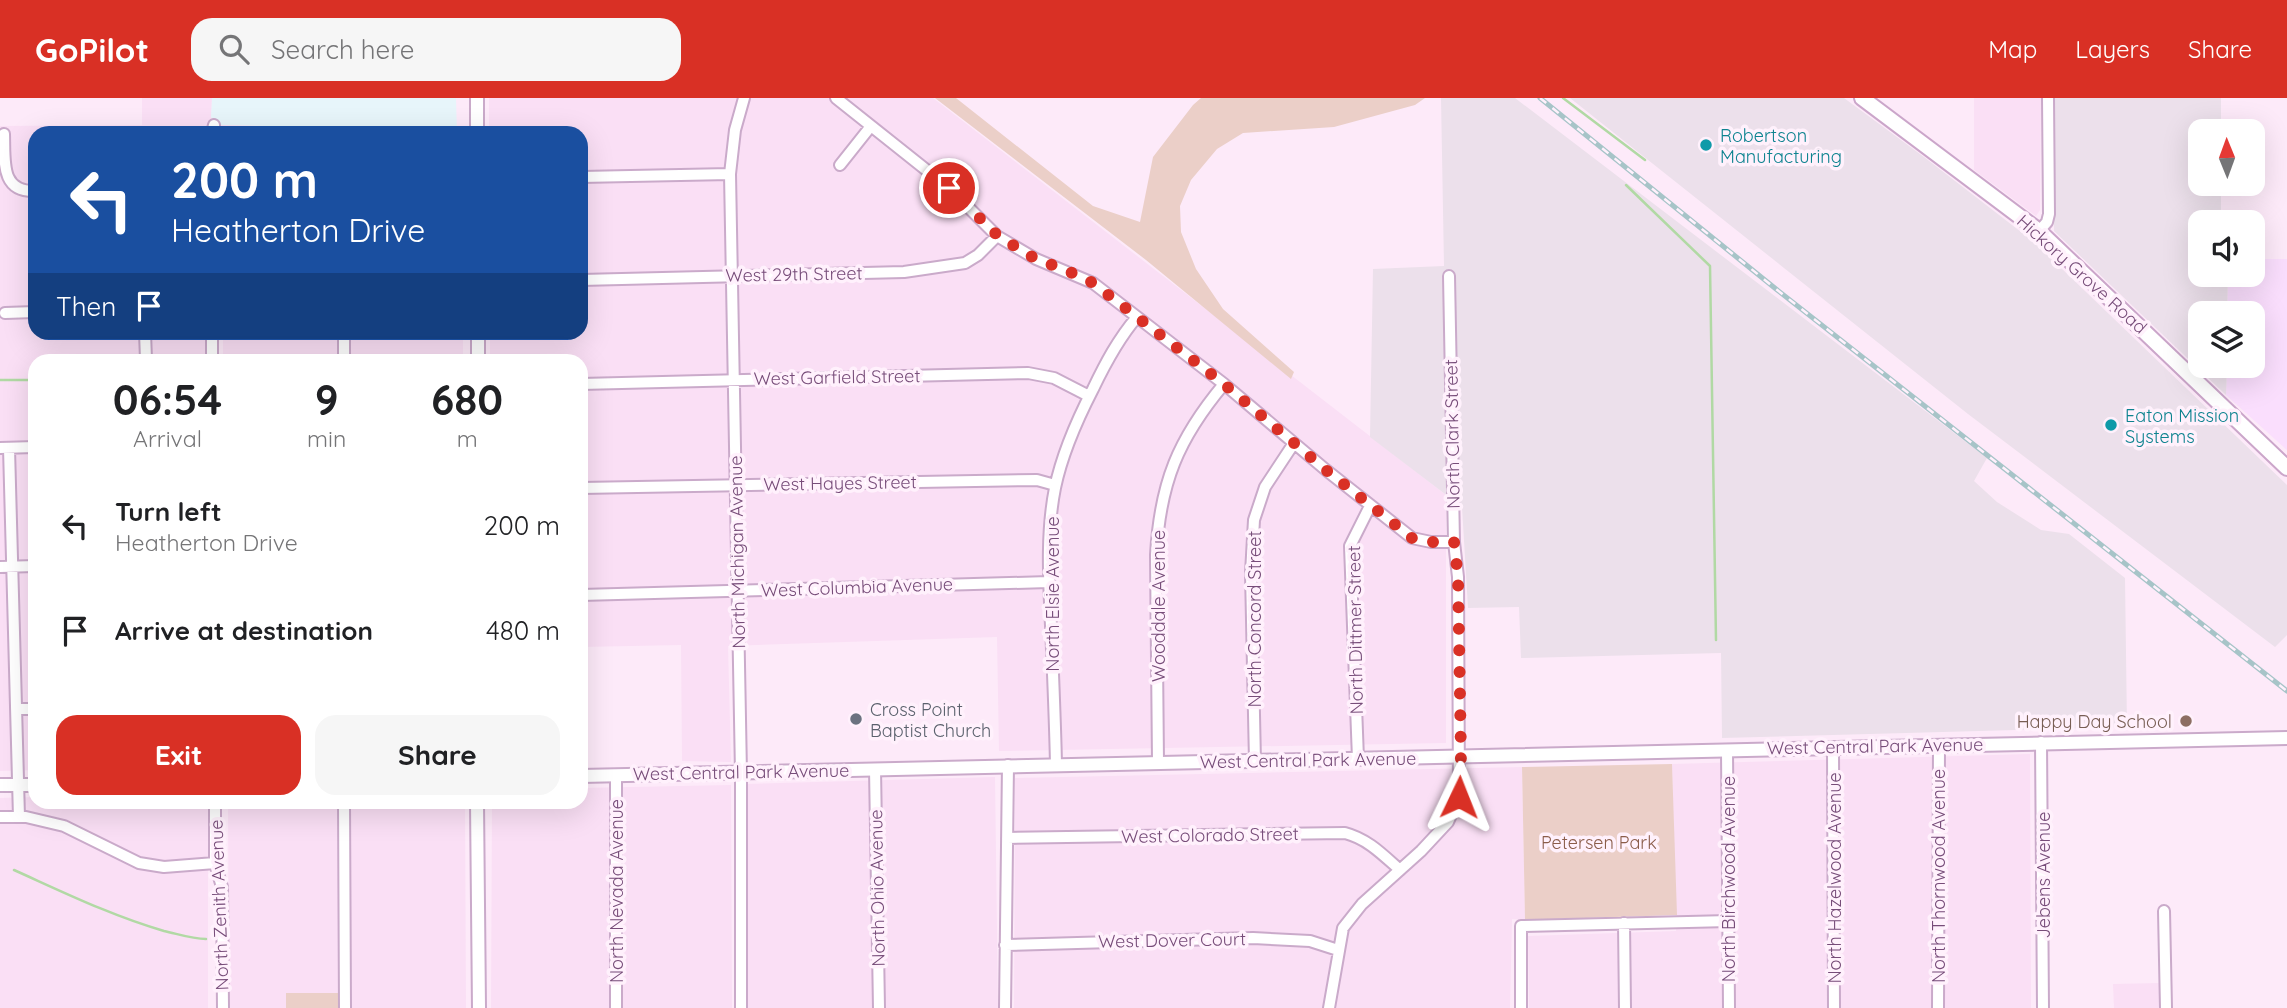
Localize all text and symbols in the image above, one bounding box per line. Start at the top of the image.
search box [191,18,681,81]
text: GoPilot [35,29,149,70]
icon: search [215,30,253,68]
text: Search here [271,33,414,66]
text: Map [1988,34,2037,64]
text: Layers [2075,34,2150,64]
text: Share [2188,34,2252,64]
north arrow [2188,119,2264,196]
map controls [2188,119,2265,378]
place label: Robertson Manufacturing [1720,124,1842,168]
marker: Robertson Manufacturing [1698,137,1714,153]
text: 200 m [171,149,318,210]
icon: left [56,154,147,245]
pin [919,158,979,218]
icon: arrive [930,169,968,207]
street label: Hickory Grove Road [2012,209,2152,339]
text: Heatherton Drive [171,210,425,250]
button: sound [2188,210,2265,287]
street label: West 29th Street [725,261,863,287]
icon: arrive [130,287,168,325]
text: Then [56,290,116,323]
button: layers [2188,301,2265,378]
street label: North Clark Street [1439,359,1465,509]
street label: West Garfield Street [753,364,921,390]
text: 06:54 [113,373,222,426]
text: 9 [315,373,339,426]
text: 680 [431,373,503,426]
place label: Eaton Mission Systems [2125,404,2239,448]
marker: Eaton Mission Systems [2103,417,2119,433]
text: Arrival [133,424,202,453]
text: min [307,424,346,453]
text: m [457,424,478,453]
street label: North Michigan Avenue [724,455,750,649]
street label: West Hayes Street [763,470,917,496]
text: Turn left [115,495,222,528]
icon: left [56,507,94,545]
text: 200 m [484,509,560,542]
street label: North Elsie Avenue [1041,516,1064,672]
text: Heatherton Drive [115,528,298,557]
street label: Wooddale Avenue [1147,530,1170,682]
street label: North Concord Street [1243,531,1266,707]
street label: North Dittmer Street [1342,545,1368,715]
street label: West Columbia Avenue [761,572,953,602]
icon: arrive [56,612,94,650]
text: Arrive at destination [115,614,373,647]
text: 480 m [486,614,560,647]
place label: Cross Point Baptist Church [870,698,991,742]
place label: Happy Day School [2017,710,2172,733]
marker: Cross Point Baptist Church [848,711,864,727]
marker: Happy Day School [2178,713,2194,729]
button: Exit [56,715,301,795]
button: Share [315,715,560,795]
street label: West Central Park Avenue [1767,733,1983,759]
street label: West Central Park Avenue [1200,747,1416,773]
street label: West Central Park Avenue [633,759,849,785]
position arrow [1422,760,1496,834]
street label: North Thornwood Avenue [1927,769,1950,983]
street label: North Hazelwood Avenue [1823,772,1846,984]
street label: North Birchwood Avenue [1717,776,1740,982]
street label: North Nevada Avenue [605,799,628,983]
street label: North Ohio Avenue [864,809,890,967]
street label: Jebens Avenue [2032,812,2055,938]
street label: North Zenith Avenue [205,819,233,991]
street label: West Colorado Street [1121,822,1299,848]
park label: Petersen Park [1541,831,1657,854]
street label: West Dover Court [1098,927,1246,953]

